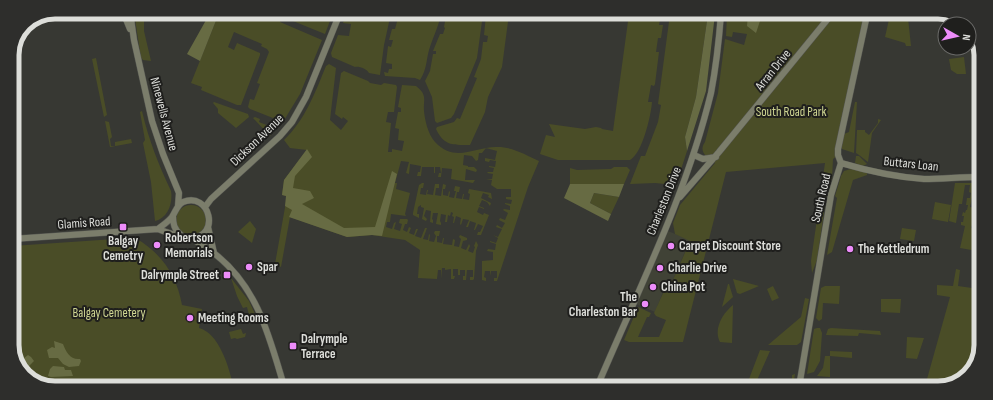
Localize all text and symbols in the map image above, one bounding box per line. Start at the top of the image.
north arrow [937,16,977,56]
text: N [960,34,973,41]
street label: Arran Drive [751,46,794,95]
street label: Ninewells Avenue [146,75,182,153]
park label: South Road Park [756,104,826,120]
street label: Dickson Avenue [227,111,287,169]
street label: Buttars Loan [883,153,939,175]
street label: Charleston Drive [643,164,685,238]
street label: South Road [808,172,834,224]
street label: Glamis Road [57,213,111,233]
marker: Balgay Cemetry [118,222,128,232]
place label: Robertson Memorials [165,230,213,261]
place label: Balgay Cemetry [103,233,144,264]
place label: Carpet Discount Store [679,238,781,254]
marker: Robertson Memorials [152,240,162,250]
marker: Carpet Discount Store [666,241,676,251]
place label: The Kettledrum [858,241,930,257]
marker: The Kettledrum [845,244,855,254]
place label: Spar [257,259,278,275]
place label: Charlie Drive [668,260,728,276]
marker: Spar [244,262,254,272]
marker: Charlie Drive [655,263,665,273]
place label: Dalrymple Street [141,267,220,283]
marker: Dalrymple Street [222,270,232,280]
place label: China Pot [661,279,706,295]
marker: China Pot [648,282,658,292]
place label: The Charleston Bar [569,289,637,320]
marker: The Charleston Bar [640,299,650,309]
park label: Balgay Cemetery [72,305,146,321]
place label: Meeting Rooms [198,310,269,326]
marker: Meeting Rooms [185,313,195,323]
place label: Dalrymple Terrace [301,331,348,362]
marker: Dalrymple Terrace [288,341,298,351]

